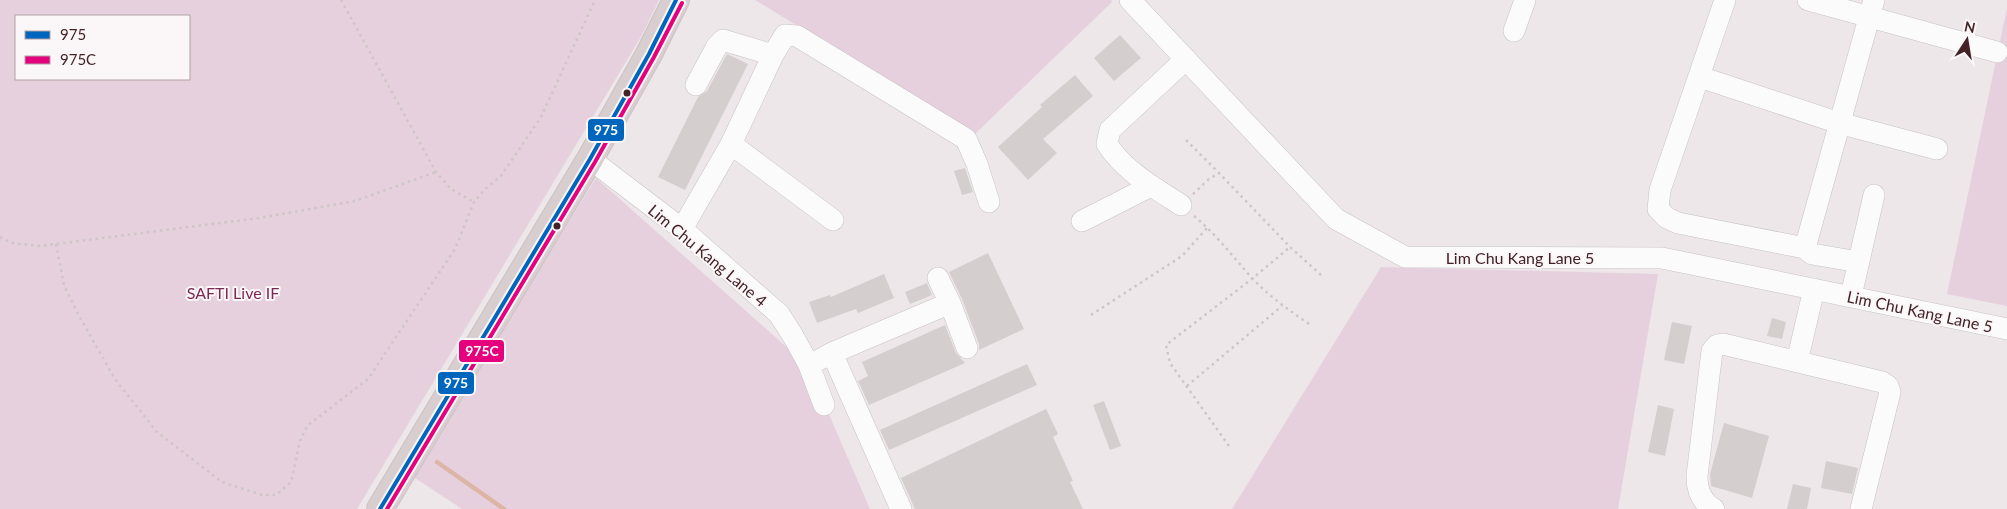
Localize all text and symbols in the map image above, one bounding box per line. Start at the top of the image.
legend [15,15,190,80]
north arrow [1942,15,1992,65]
text: N [1963,17,1977,36]
text: 975 [60,25,86,43]
text: 975C [60,50,96,68]
unlabelled marker [622,88,632,98]
line badge: 975 [587,118,625,142]
text: 975 [594,121,618,138]
street label: Lim Chu Kang Lane 4 [645,200,771,310]
unlabelled marker [552,221,562,231]
street label: Lim Chu Kang Lane 5 [1446,248,1594,267]
park label: SAFTI Live IF [187,283,279,302]
street label: Lim Chu Kang Lane 5 [1845,286,1995,336]
line badge: 975C [458,339,505,363]
text: 975C [465,342,500,359]
line badge: 975 [437,371,475,395]
text: 975 [444,374,468,391]

